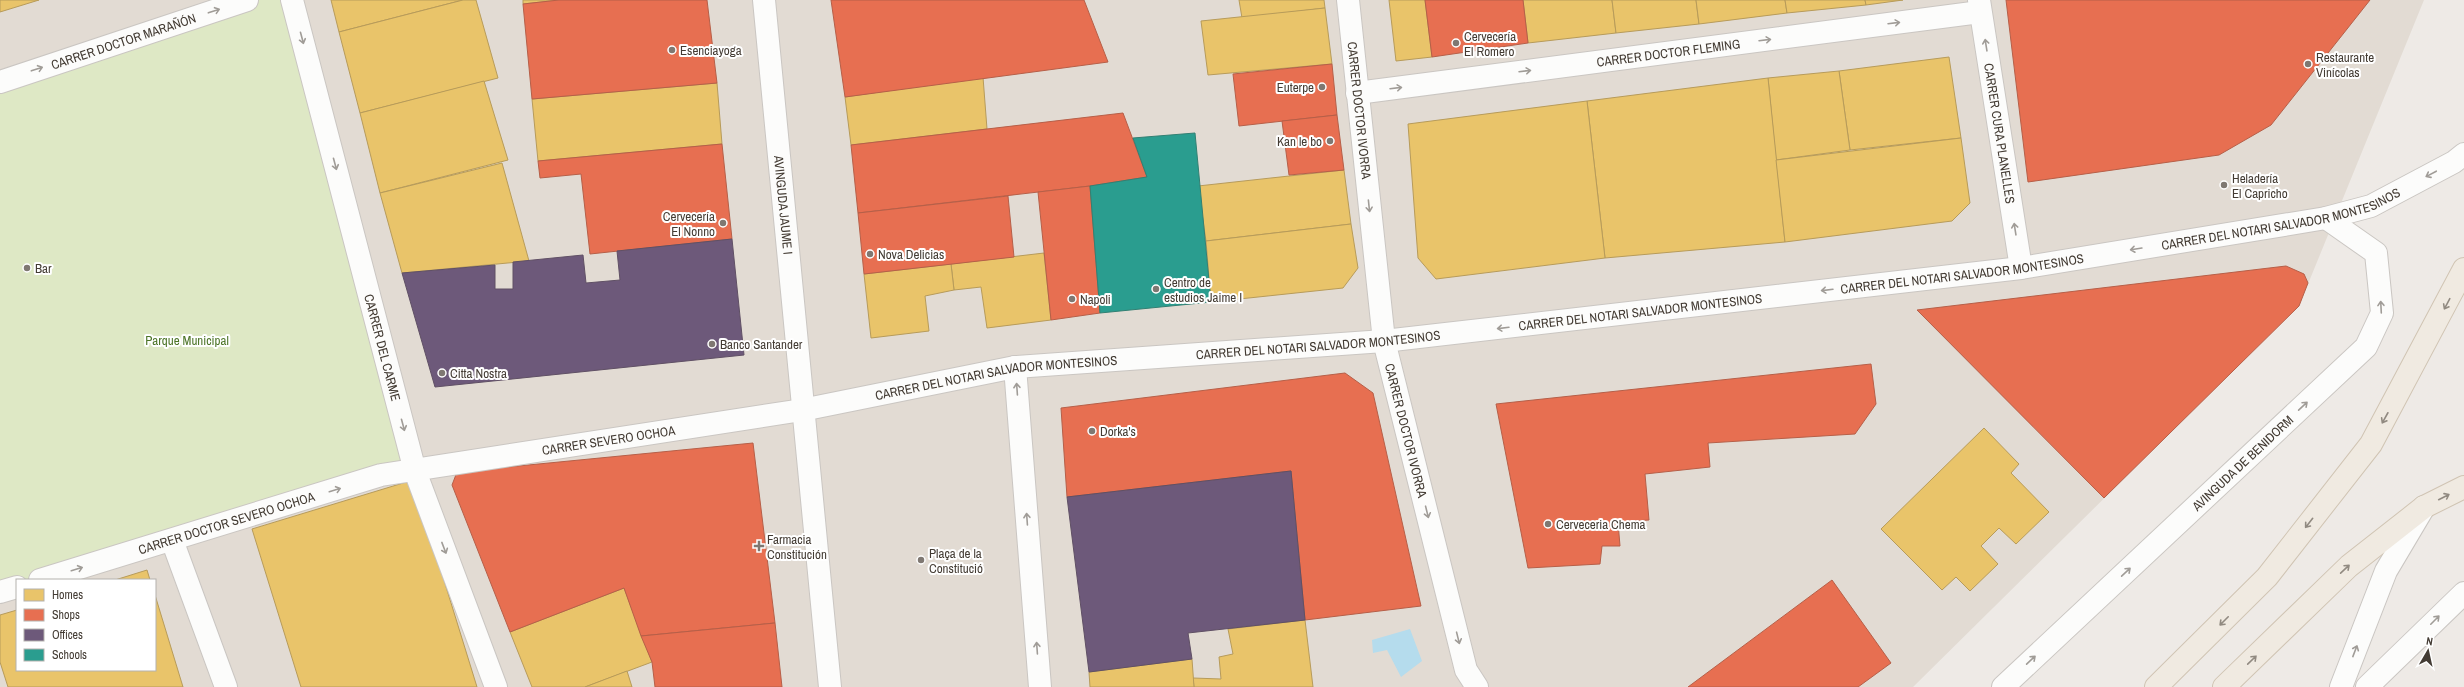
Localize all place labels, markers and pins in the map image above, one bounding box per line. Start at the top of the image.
place label: Cervecería El Romero [1464,28,1516,60]
marker: Cervecería El Romero [1451,38,1461,48]
place label: Esenciayoga [680,42,742,59]
marker: Esenciayoga [667,45,677,55]
place label: Restaurante Vinícolas [2316,49,2374,81]
marker: Restaurante Vinícolas [2303,59,2313,69]
place label: Euterpe [1277,79,1314,96]
marker: Euterpe [1317,82,1327,92]
place label: Kan le bo [1277,133,1322,150]
marker: Kan le bo [1325,136,1335,146]
place label: Heladería El Capricho [2232,170,2288,202]
marker: Heladería El Capricho [2219,180,2229,190]
place label: Cervecería El Nonno [663,208,715,240]
marker: Cervecería El Nonno [718,218,728,228]
place label: Nova Delicias [878,246,944,263]
marker: Nova Delicias [865,249,875,259]
place label: Bar [35,260,52,277]
marker: Bar [22,263,32,273]
place label: Centro de estudios Jaime I [1164,274,1242,306]
marker: Centro de estudios Jaime I [1151,284,1161,294]
place label: Napoli [1080,291,1111,308]
marker: Napoli [1067,294,1077,304]
place label: Banco Santander [720,336,803,353]
marker: Banco Santander [707,339,717,349]
place label: Citta Nostra [450,365,507,382]
marker: Citta Nostra [437,368,447,378]
place label: Dorka's [1100,423,1136,440]
marker: Dorka's [1087,426,1097,436]
place label: Cerveceria Chema [1556,516,1646,533]
marker: Cerveceria Chema [1543,519,1553,529]
place label: Farmacia Constitución [767,531,827,563]
marker: Farmacia Constitución [754,541,764,551]
place label: Plaça de la Constitució [929,545,983,577]
marker: Plaça de la Constitució [916,555,926,565]

